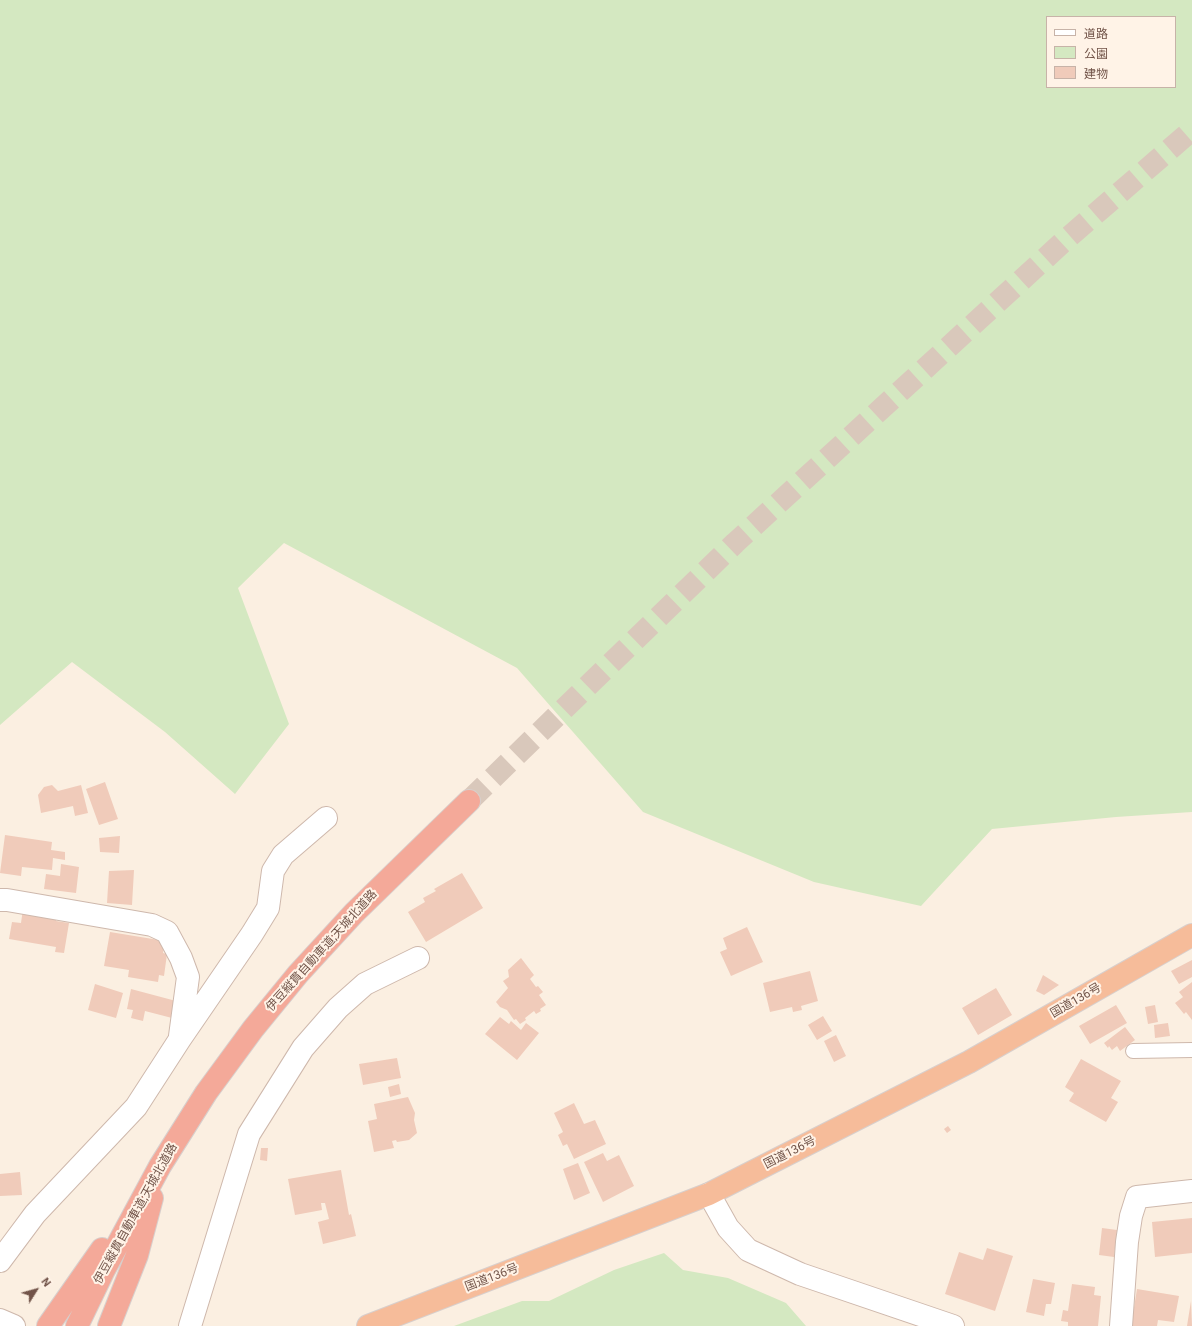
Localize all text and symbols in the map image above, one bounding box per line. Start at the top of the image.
legend [1046,16,1176,88]
text: 道路 [1084,27,1108,41]
text: 公園 [1084,47,1108,61]
text: 建物 [1084,67,1108,81]
street label: 伊豆縦貫自動車道;天城北道路 [264,887,380,1015]
street label: 国道136号 [1048,981,1104,1021]
street label: 国道136号 [762,1134,818,1172]
street label: 伊豆縦貫自動車道;天城北道路 [91,1141,181,1287]
street label: 国道136号 [463,1261,521,1295]
north arrow [16,1270,56,1310]
text: N [38,1275,54,1289]

